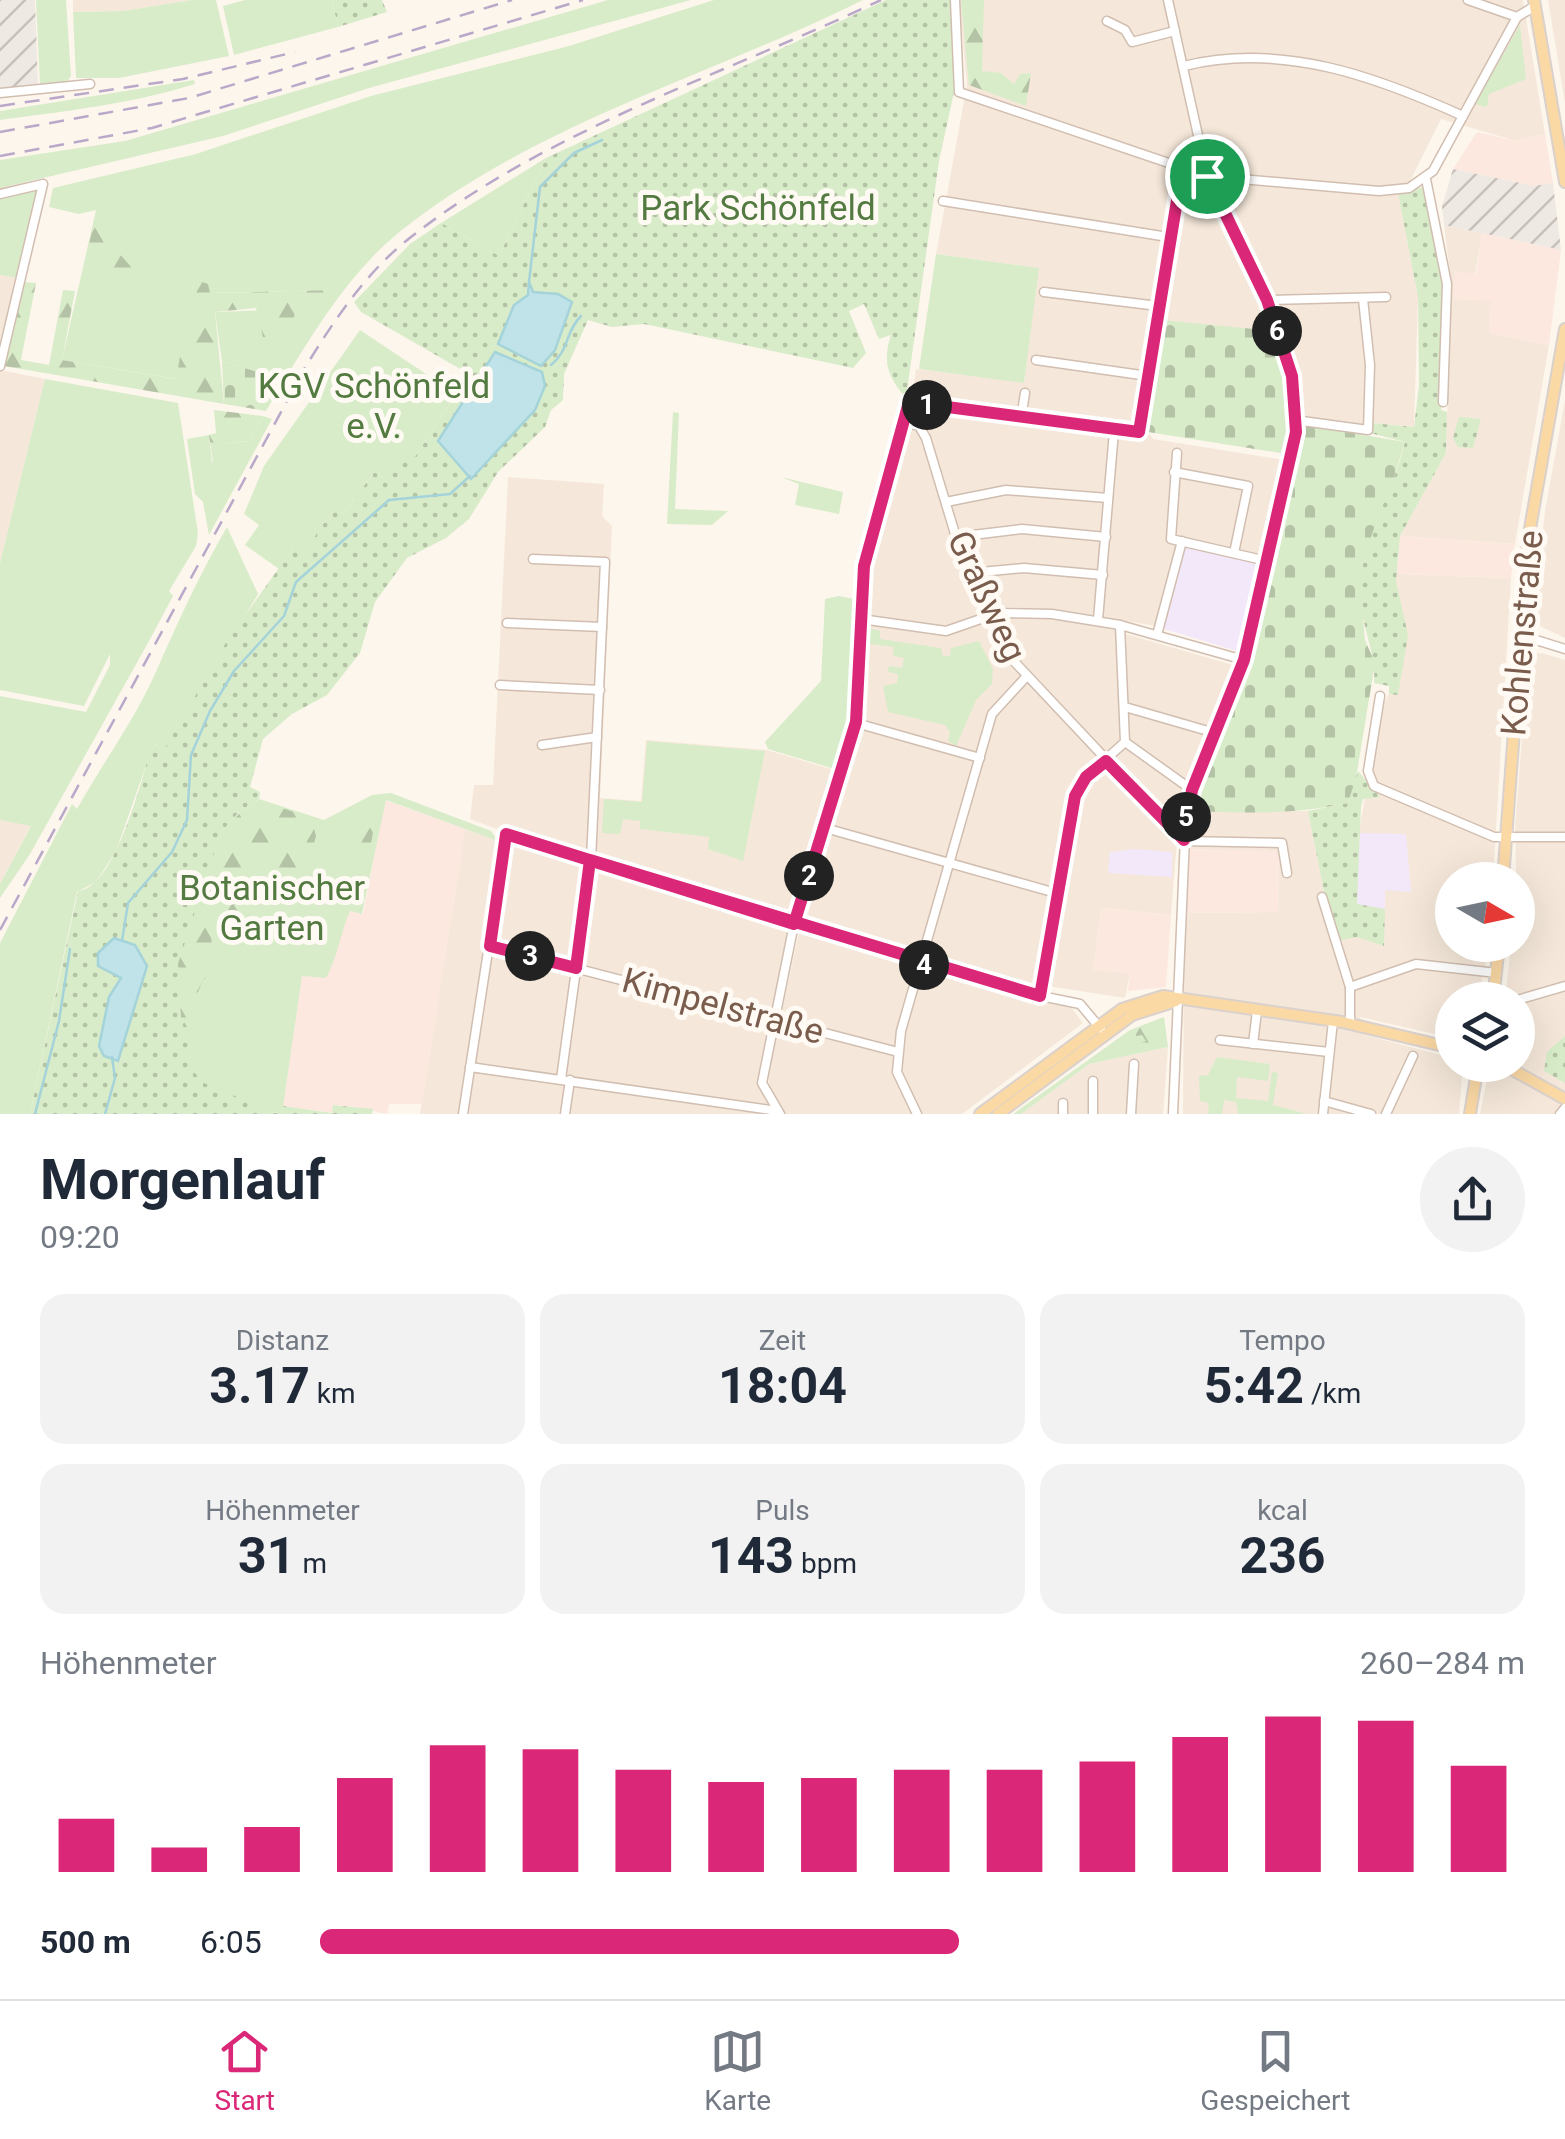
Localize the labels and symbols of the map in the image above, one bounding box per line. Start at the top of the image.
pin [1165,134,1250,219]
park label: Park Schönfeld [640,188,876,229]
pin: 6 [1252,306,1302,356]
park label: KGV Schönfeld e.V. [258,366,490,447]
pin: 1 [902,380,952,430]
street label: Graßweg [939,524,1035,668]
street label: Kohlenstraße [1493,529,1552,738]
pin: 5 [1161,792,1211,842]
pin: 2 [784,851,834,901]
north arrow [1435,862,1535,962]
park label: Botanischer Garten [179,868,365,949]
pin: 3 [505,931,555,981]
pin: 4 [899,940,949,990]
street label: Kimpelstraße [618,960,828,1053]

